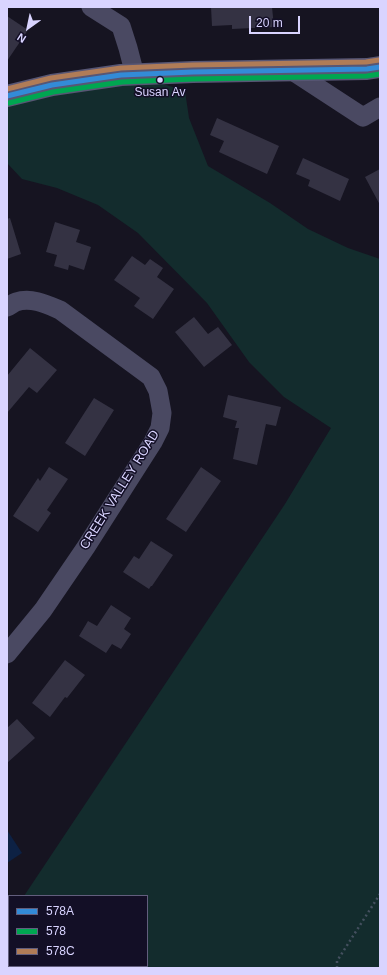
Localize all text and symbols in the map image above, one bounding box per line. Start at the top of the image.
north arrow [8,8,48,48]
scale bar [251,8,302,34]
text: 20 m [256,16,283,30]
text: N [15,31,28,45]
marker: Susan Av [155,75,165,85]
place label: Susan Av [134,86,186,100]
street label: CREEK VALLEY ROAD [77,427,163,553]
legend [8,895,148,967]
text: 578A [46,904,74,918]
text: 578 [46,924,66,938]
text: 578C [46,944,75,958]

